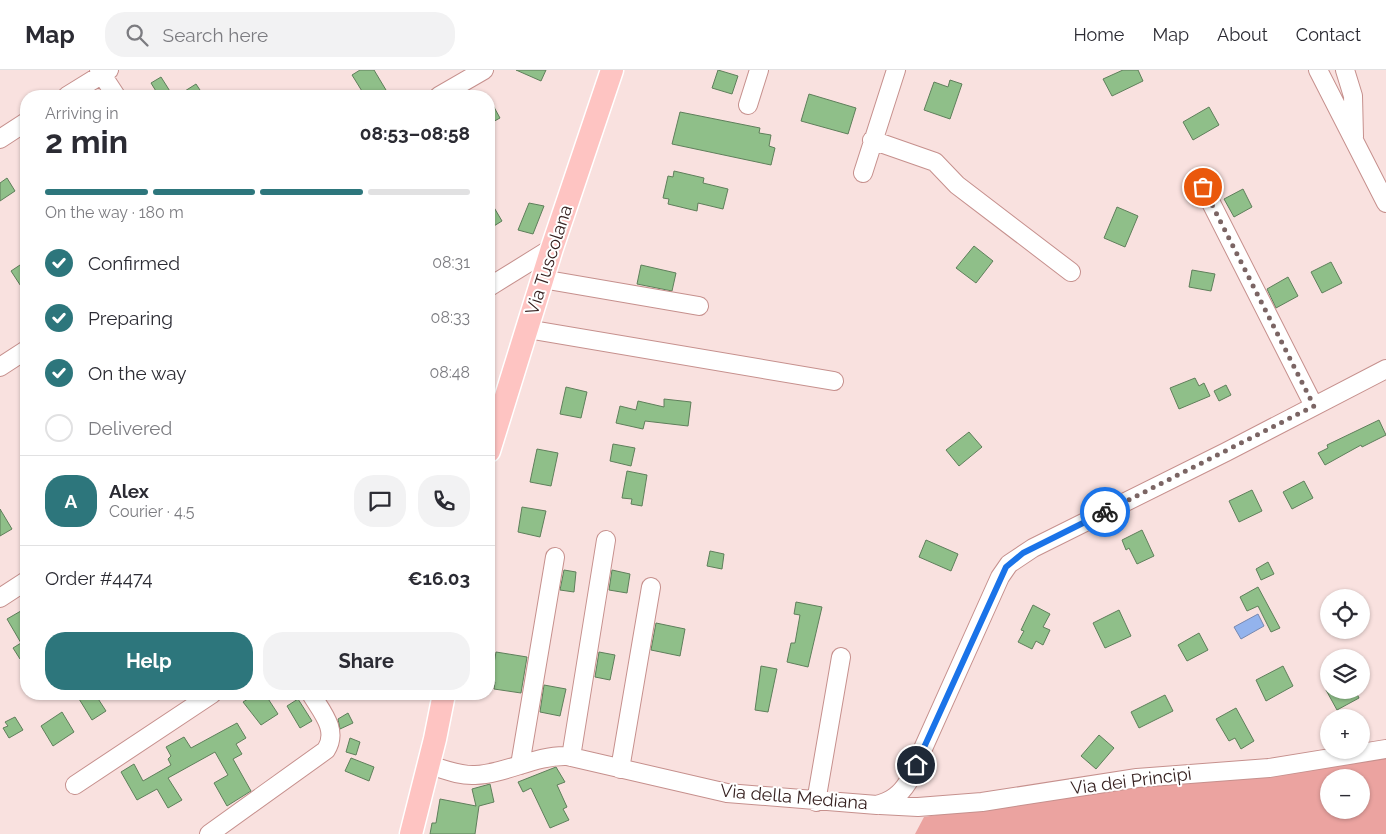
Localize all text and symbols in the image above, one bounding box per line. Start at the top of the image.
search box [105,12,455,57]
text: Map [25,20,75,49]
icon: search [123,21,151,49]
text: Search here [163,24,268,46]
text: Home [1073,24,1124,45]
text: Map [1152,24,1189,45]
text: About [1217,24,1268,45]
text: Contact [1296,24,1361,45]
text: Arriving in [45,104,119,123]
text: 08:53–08:58 [360,122,470,144]
text: 2 min [45,123,128,160]
pin [1182,166,1224,208]
icon: bag [1189,173,1217,201]
street label: Via Tuscolana [521,202,576,317]
text: On the way · 180 m [45,203,184,222]
icon: check [45,249,73,277]
text: Confirmed [88,252,180,274]
text: 08:31 [432,253,470,272]
icon: check [45,304,73,332]
text: Preparing [88,307,173,329]
text: 08:33 [431,308,470,327]
icon: check [45,359,73,387]
text: On the way [88,362,187,384]
text: 08:48 [429,363,470,382]
text: Delivered [88,417,172,439]
button: chat [354,475,406,527]
button: phone [418,475,470,527]
text: Alex [109,480,149,502]
courier [1080,487,1130,537]
text: A [65,490,77,512]
icon: bike [1091,498,1119,526]
text: Courier · 4.5 [109,502,194,521]
text: Order #4474 [45,567,153,589]
text: €16.03 [407,567,470,589]
map controls [1320,589,1370,819]
button: locate [1320,589,1370,639]
button: Help [45,632,253,690]
button: Share [263,632,470,690]
button: layers [1320,649,1370,699]
button: + [1320,709,1370,759]
pin [895,744,937,786]
icon: home [902,751,930,779]
street label: Via dei Principi [1069,763,1193,798]
button: − [1320,769,1370,819]
street label: Via della Mediana [719,780,869,813]

